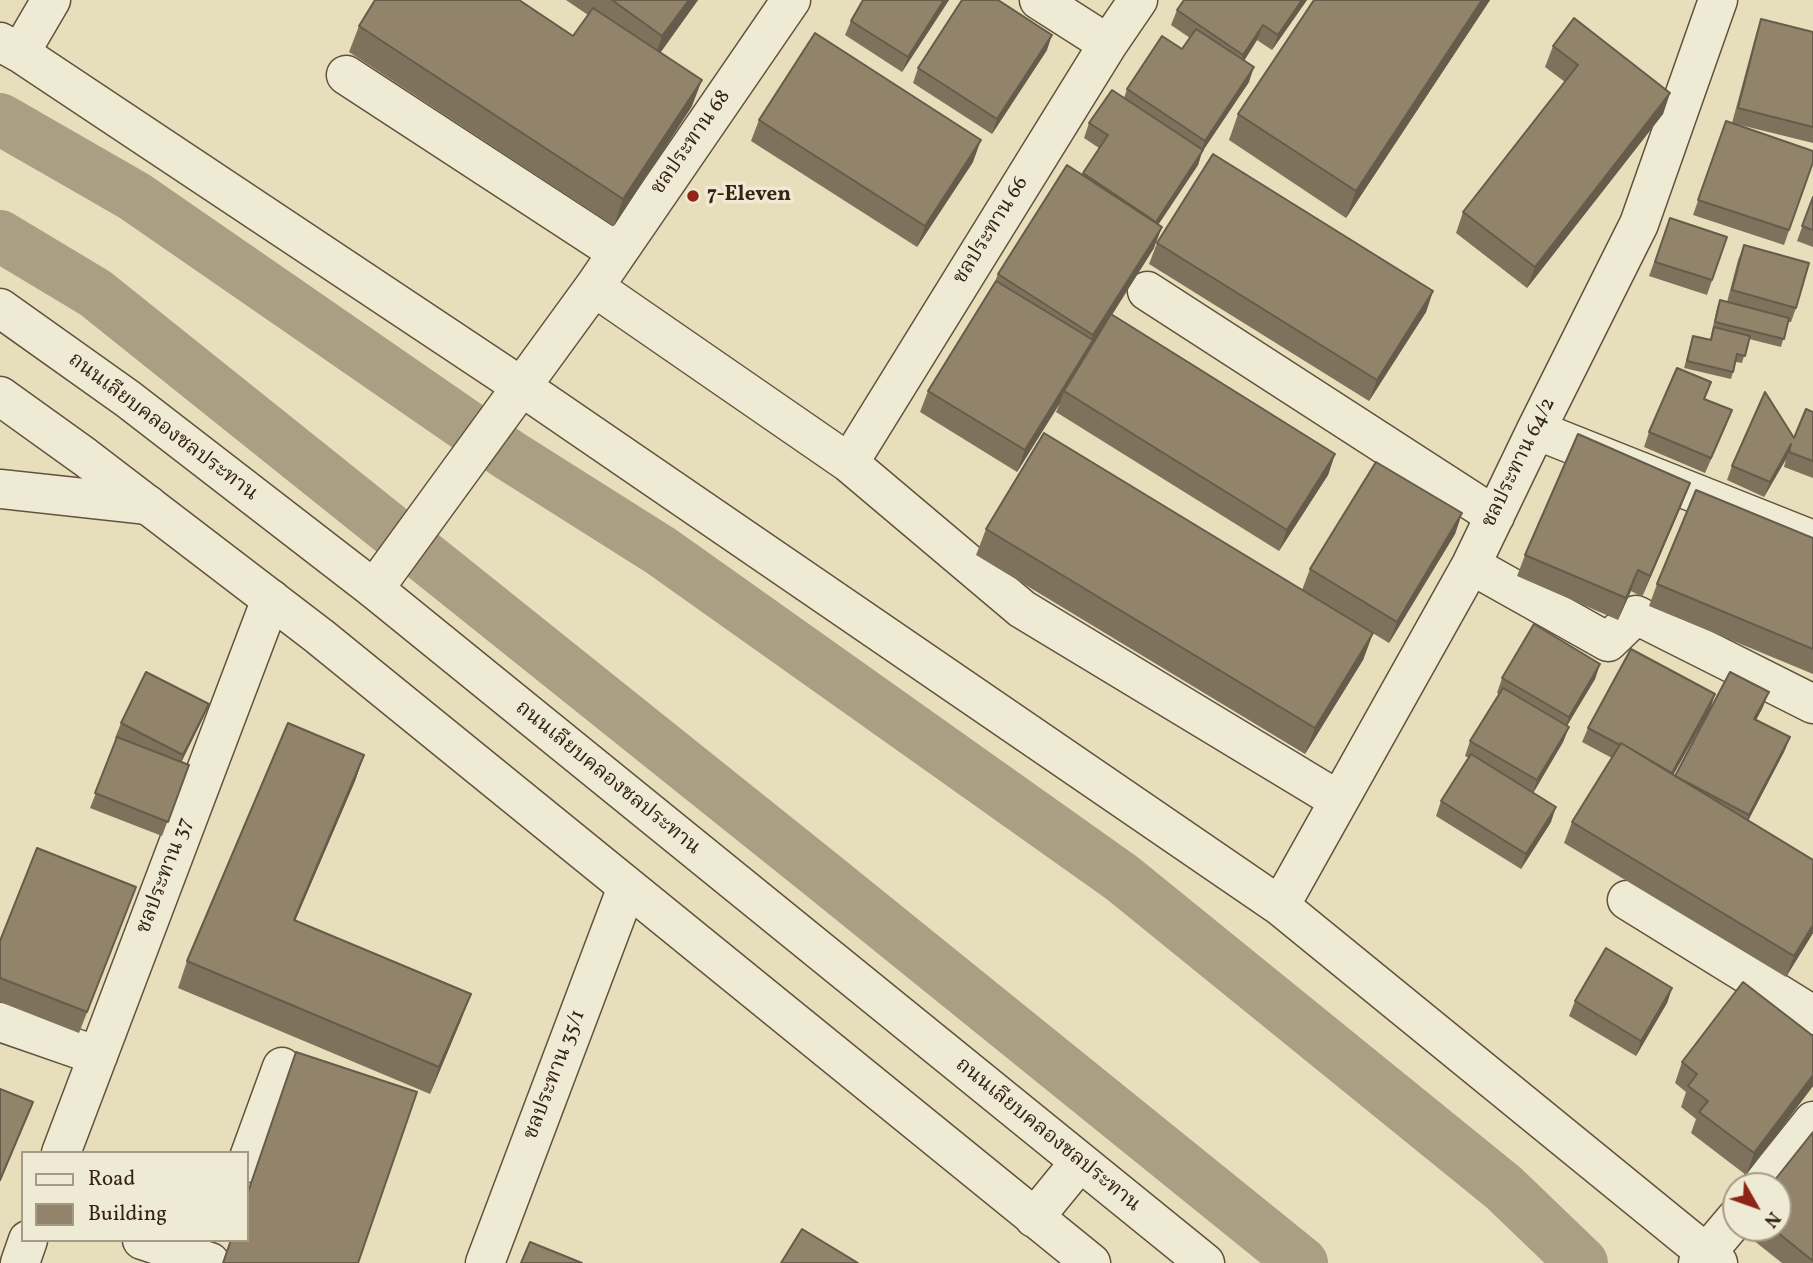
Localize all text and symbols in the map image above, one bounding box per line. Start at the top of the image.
street label: ชลประทาน 68 [647,86,737,200]
street label: ชลประทาน 66 [949,173,1035,289]
place label: 7-Eleven [707,183,791,209]
marker: 7-Eleven [685,188,701,204]
street label: ถนนเลียบคลองชลประทาน [62,348,262,508]
street label: ชลประทาน 64/2 [1478,394,1562,532]
street label: ถนนเลียบคลองชลประทาน [509,697,705,861]
street label: ชลประทาน 37 [132,815,200,937]
street label: ชลประทาน 35/1 [520,1007,592,1143]
street label: ถนนเลียบคลองชลประทาน [949,1054,1145,1218]
legend [21,1151,248,1242]
text: Road [88,1165,135,1194]
north arrow [1722,1172,1792,1242]
text: Building [88,1200,167,1229]
text: N [1757,1206,1786,1233]

